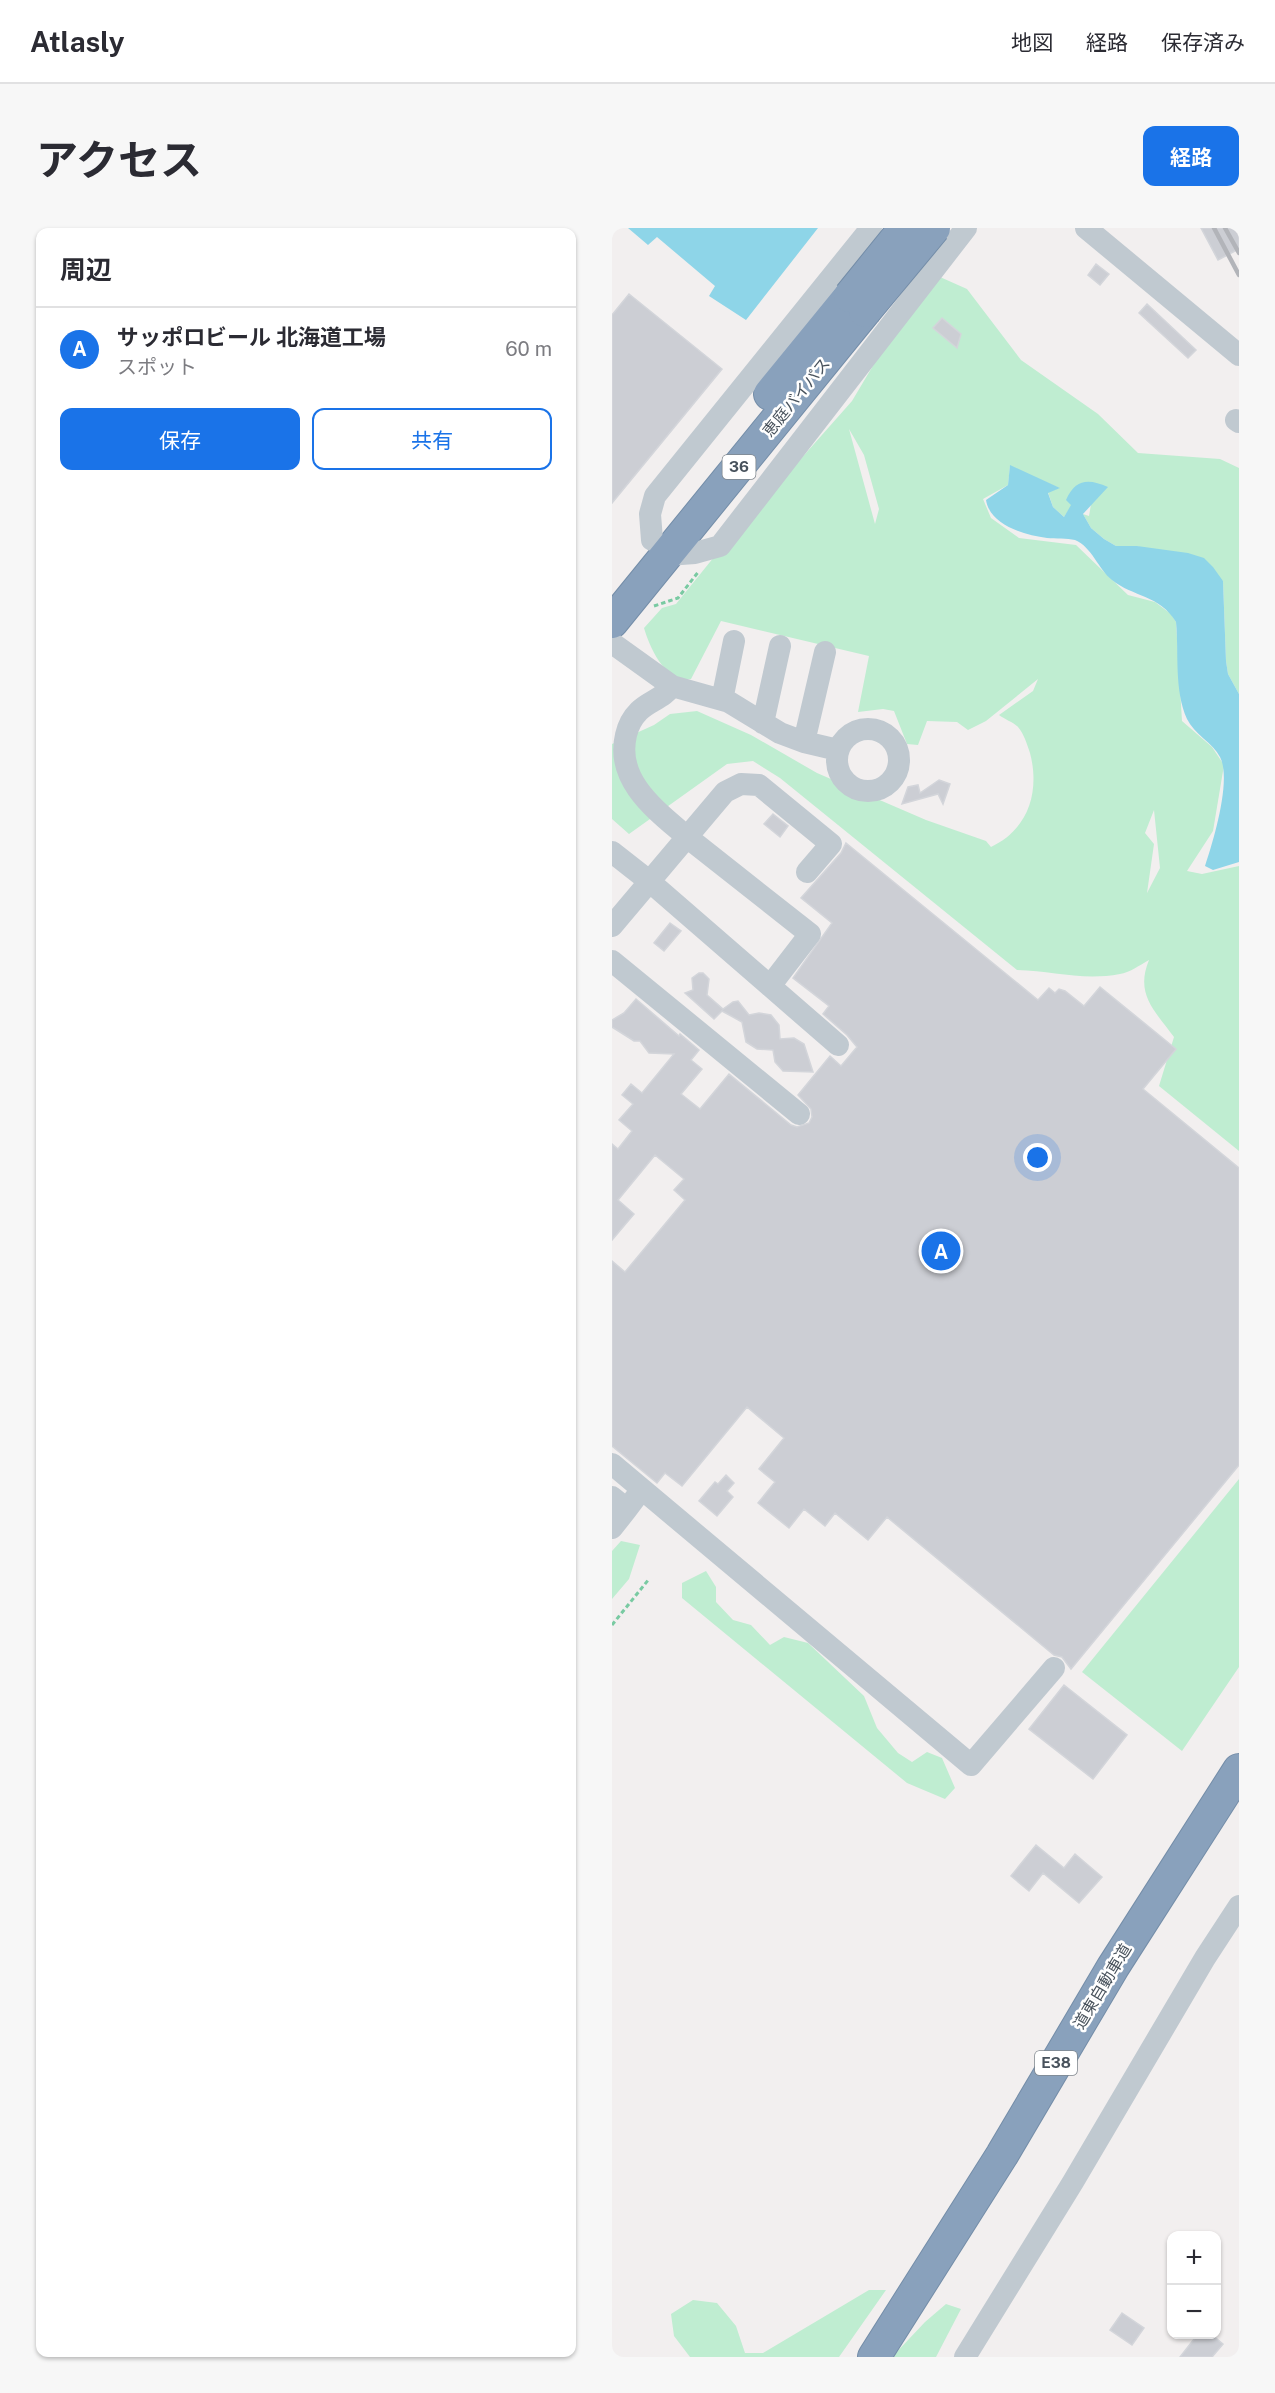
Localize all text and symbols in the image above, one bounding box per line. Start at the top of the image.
text: Atlasly [30,25,124,58]
text: 地図 [1011,30,1053,55]
text: 経路 [1086,30,1128,55]
text: 保存済み [1161,30,1245,55]
button: 経路 [1143,126,1239,186]
text: アクセス [36,135,202,184]
text: 周辺 [60,254,112,285]
text: サッポロビール 北海道工場 [117,324,386,350]
text: A [72,337,87,361]
text: 60 m [505,337,552,361]
street label: 恵庭バイパス [759,354,834,440]
text: スポット [117,355,197,379]
button: 保存 [60,408,300,470]
button: 共有 [312,408,552,470]
road number: 36 [722,455,756,479]
your location [1023,1143,1052,1172]
pin: A [922,1228,960,1274]
street label: 道東自動車道 [1070,1940,1135,2032]
road number: E38 [1035,2051,1077,2075]
map controls [1167,2231,1221,2339]
button: + [1167,2231,1221,2285]
button: − [1167,2285,1221,2339]

